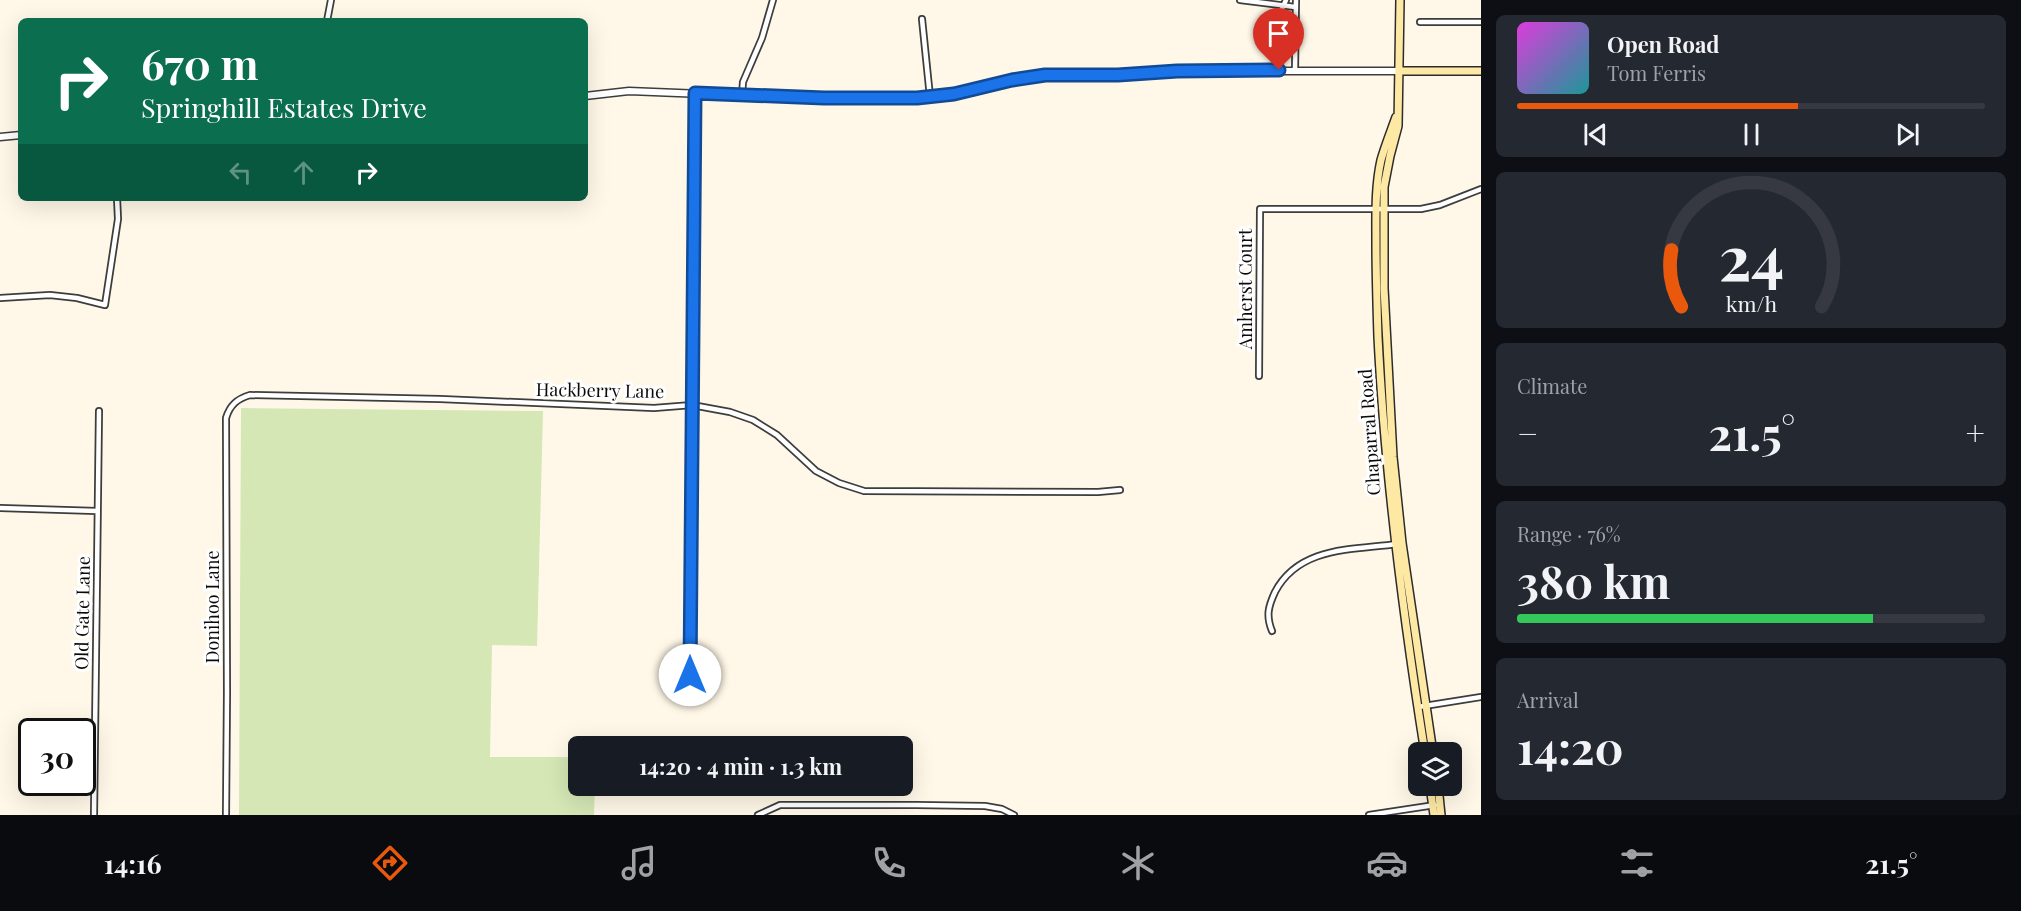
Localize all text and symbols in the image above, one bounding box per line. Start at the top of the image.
pin [1253,8,1304,70]
icon: arrive [1262,17,1295,50]
text: Open Road [1607,29,1719,59]
text: 670 m [141,35,259,91]
icon: right [42,42,120,120]
text: Tom Ferris [1607,59,1706,86]
text: Springhill Estates Drive [141,89,427,125]
icon: previous [1579,118,1612,151]
icon: pause [1735,118,1768,151]
icon: next [1891,118,1924,151]
icon: left [224,156,257,189]
icon: ahead [287,156,320,189]
icon: right [350,156,383,189]
text: 24 [1718,213,1784,297]
street label: Amherst Court [1233,228,1257,350]
text: km/h [1725,290,1777,318]
street label: Chaparral Road [1353,367,1385,496]
text: Climate [1517,372,1587,399]
street label: Hackberry Lane [536,377,664,403]
text: 21.5° [1709,402,1795,462]
text: − [1517,410,1538,454]
text: + [1966,410,1985,454]
text: Range · 76% [1517,520,1621,547]
street label: Donihoo Lane [200,550,224,664]
text: 380 km [1517,550,1670,610]
street label: Old Gate Lane [69,556,95,670]
position arrow [658,643,722,707]
text: Arrival [1517,686,1579,713]
text: 14:20 [1517,716,1624,776]
speed limit sign: 30 [18,718,96,796]
map controls [1408,742,1462,796]
button: layers [1408,742,1462,796]
text: 14:20 · 4 min · 1.3 km [639,751,842,781]
icon: directions [369,842,411,884]
icon: music [618,842,660,884]
icon: phone [868,842,910,884]
icon: climate [1117,842,1159,884]
icon: car [1366,842,1408,884]
icon: filters [1616,842,1658,884]
text: 14:16 [104,845,162,881]
text: 21.5° [1865,845,1917,881]

